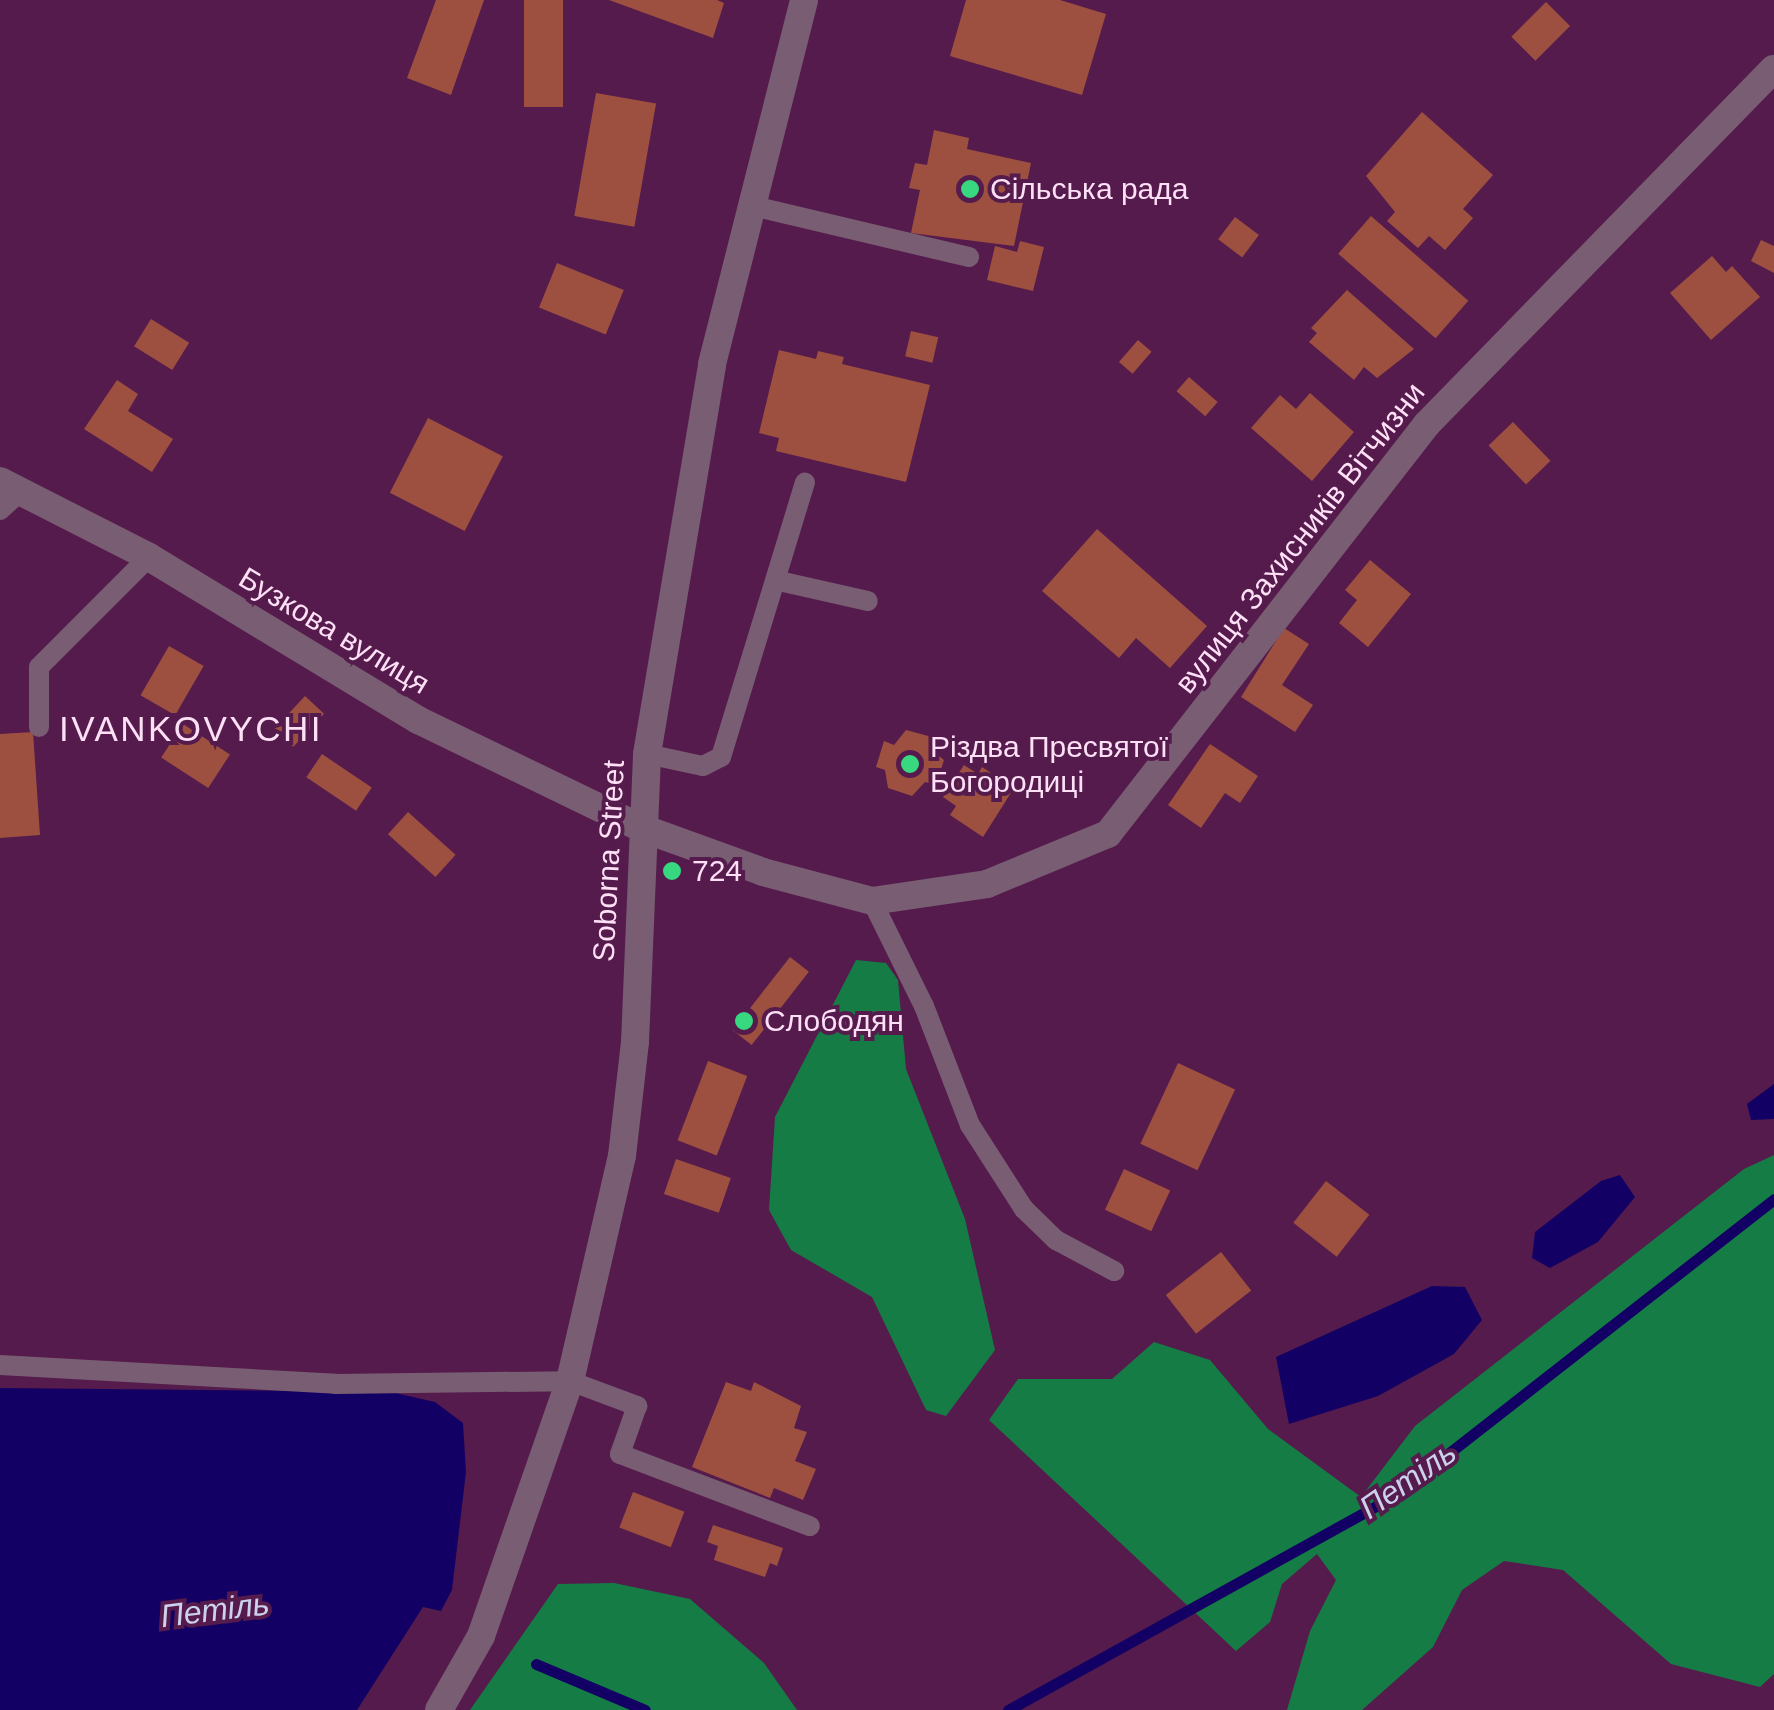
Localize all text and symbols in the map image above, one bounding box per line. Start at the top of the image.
place label: Cільська рада [990,171,1188,207]
marker: Cільська рада [959,178,981,200]
street label: вулиця Захисників Вітчизни [1167,375,1433,701]
street label: Бузкова вулиця [232,560,436,702]
district label: IVANKOVYCHI [59,708,323,750]
place label: Різдва Пресвятої Богородиці [930,729,1168,800]
marker: Різдва Пресвятої Богородиці [899,753,921,775]
street label: Soborna Street [586,759,632,963]
place label: 724 [692,853,742,889]
marker: 724 [661,860,683,882]
place label: Слободян [764,1003,904,1039]
marker: Слободян [733,1010,755,1032]
water label: Петіль [1352,1433,1464,1527]
water label: Петіль [158,1584,272,1636]

